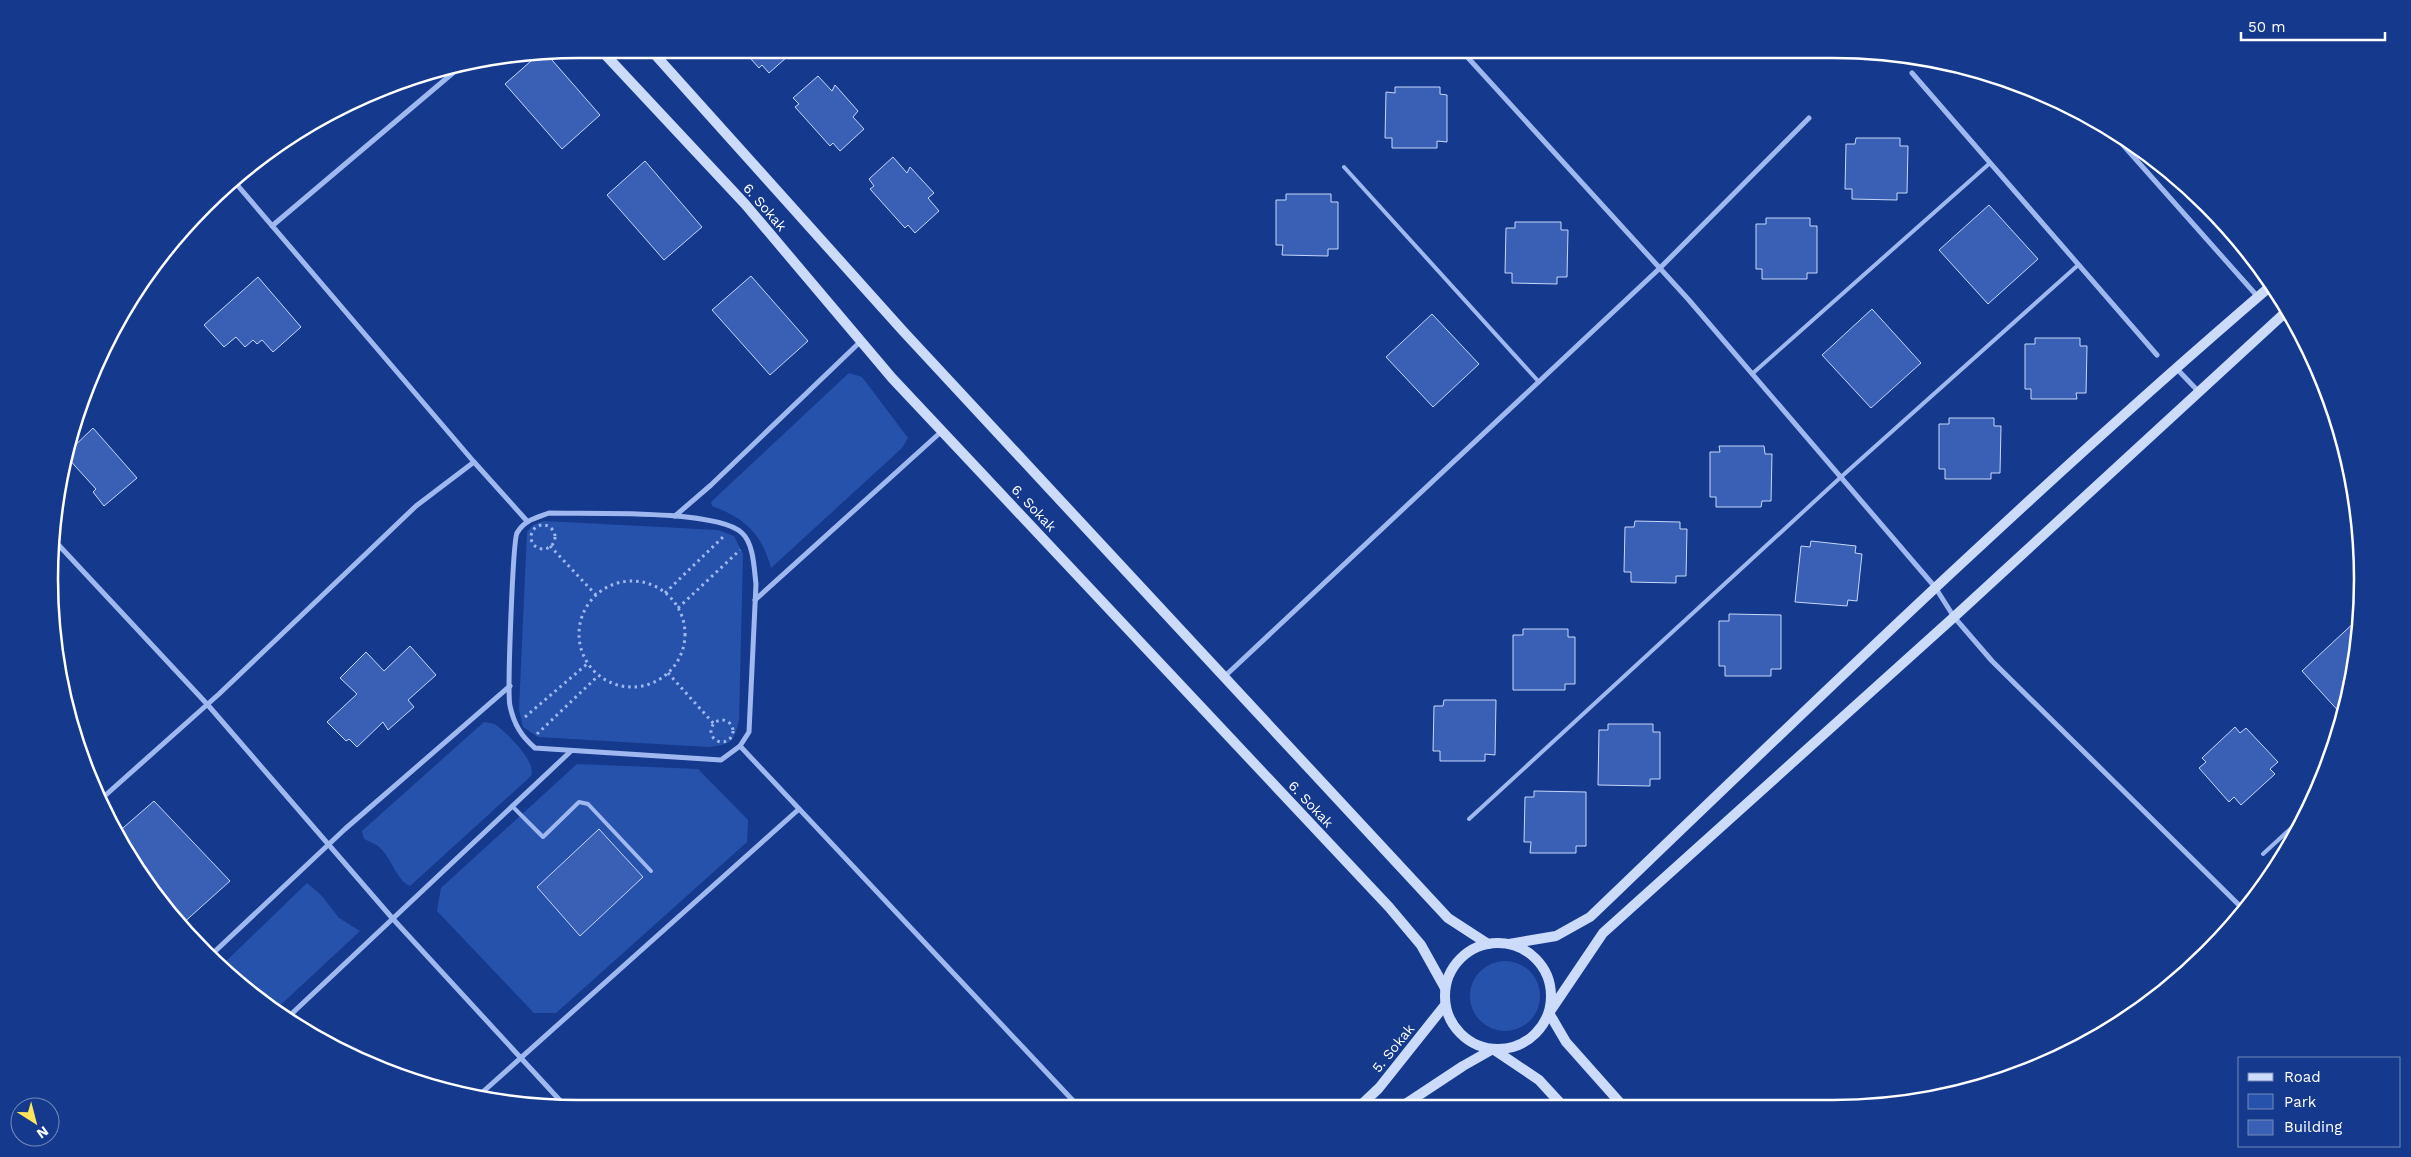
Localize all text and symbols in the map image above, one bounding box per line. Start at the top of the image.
scale bar [2241,10,2385,42]
text: 50 m [2248,18,2285,36]
street label: 6. Sokak [740,180,790,234]
street label: 6. Sokak [1008,481,1060,535]
street label: 6. Sokak [1285,777,1337,831]
street label: 5. Sokak [1369,1021,1417,1075]
legend [2238,1057,2401,1147]
text: Road [2284,1068,2321,1086]
text: Park [2284,1093,2317,1111]
north arrow [10,1097,60,1147]
text: Building [2284,1118,2342,1136]
text: N [34,1123,52,1142]

